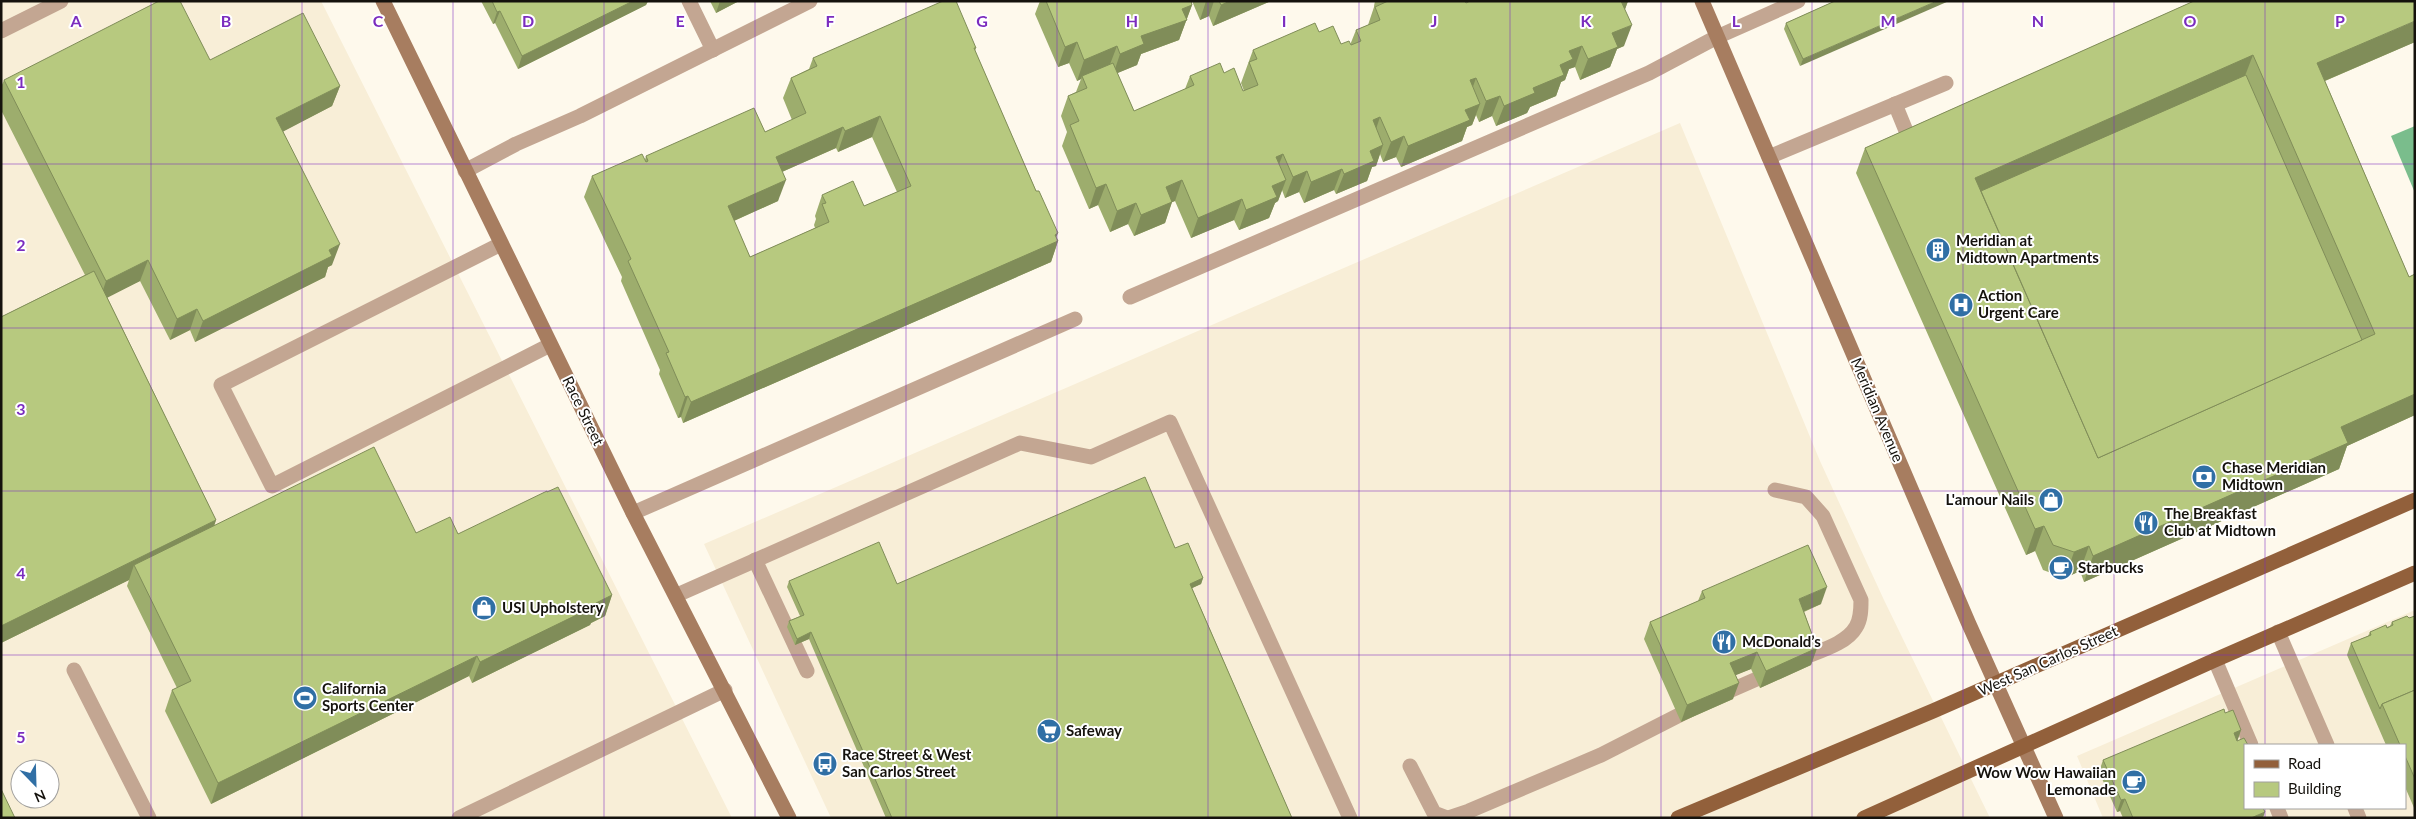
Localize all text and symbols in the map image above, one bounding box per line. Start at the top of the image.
text: A [69,11,82,30]
text: B [221,11,231,30]
text: C [373,11,384,30]
text: D [522,11,534,30]
text: E [675,11,685,30]
text: F [825,11,835,30]
text: G [976,11,988,30]
text: H [1126,11,1138,30]
text: I [1282,11,1286,30]
text: J [1431,11,1437,30]
text: K [1581,11,1593,30]
text: L [1732,11,1741,30]
text: M [1880,11,1896,30]
text: N [2032,11,2044,30]
text: O [2184,11,2197,30]
text: P [2335,11,2345,30]
text: 1 [16,72,26,91]
place label: Meridian at Midtown Apartments [1956,231,2099,266]
text: 2 [16,235,26,254]
building icon: Meridian at Midtown Apartments [1925,237,1951,263]
place label: Action Urgent Care [1977,286,2059,321]
hospital icon: Action Urgent Care [1948,292,1974,318]
street label: Meridian Avenue [1848,355,1908,465]
street label: Race Street [559,373,609,449]
text: 3 [16,399,26,418]
place label: Chase Meridian Midtown [2222,458,2326,493]
bank icon: Chase Meridian Midtown [2191,464,2217,490]
shop icon: L'amour Nails [2038,487,2064,513]
place label: L'amour Nails [1945,490,2034,508]
place label: The Breakfast Club at Midtown [2164,504,2276,539]
restaurant icon: The Breakfast Club at Midtown [2133,510,2159,536]
cafe icon: Starbucks [2048,555,2074,581]
place label: Starbucks [2078,558,2144,576]
text: 4 [16,563,26,582]
shop icon: USI Upholstery [471,595,497,621]
place label: USI Upholstery [502,598,603,616]
street label: West San Carlos Street [1975,621,2121,699]
restaurant icon: McDonald’s [1711,629,1737,655]
place label: McDonald’s [1742,632,1821,650]
place label: California Sports Center [322,679,414,714]
sports icon: California Sports Center [292,685,318,711]
supermarket icon: Safeway [1036,718,1062,744]
place label: Safeway [1066,721,1122,739]
text: 5 [16,727,26,746]
legend [2244,744,2406,809]
place label: Race Street & West San Carlos Street [842,745,972,780]
bus stop icon: Race Street & West San Carlos Street [812,751,838,777]
text: Road [2288,754,2321,772]
north arrow [10,759,60,809]
place label: Wow Wow Hawaiian Lemonade [1977,763,2116,798]
cafe icon: Wow Wow Hawaiian Lemonade [2121,769,2147,795]
text: Building [2288,779,2341,797]
text: N [32,786,49,806]

